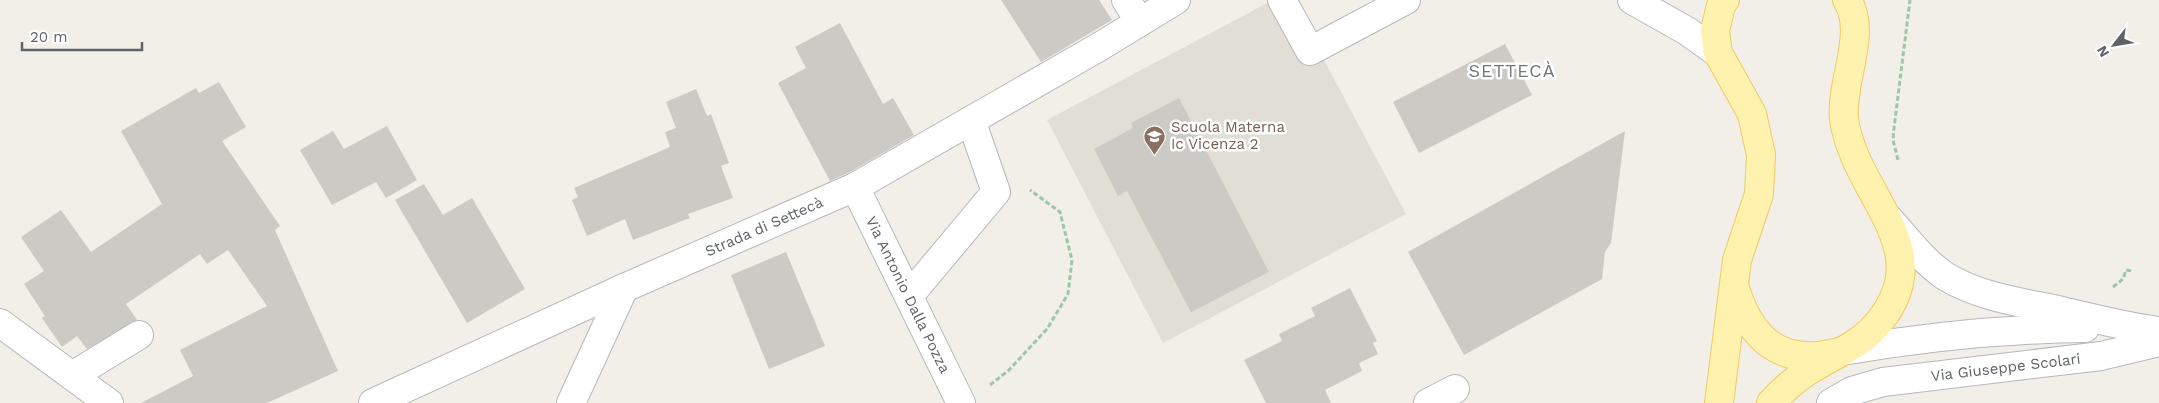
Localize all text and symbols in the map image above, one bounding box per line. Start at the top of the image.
scale bar [22,20,142,52]
north arrow [2089,20,2139,70]
text: 20 m [30,28,68,46]
text: N [2093,43,2112,60]
district label: SETTECÀ [1468,60,1556,81]
place label: Scuola Materna Ic Vicenza 2 [1171,118,1285,153]
school or university icon: Scuola Materna Ic Vicenza 2 [1143,124,1167,155]
street label: Strada di Settecà [702,193,826,260]
street label: Via Antonio Dalla Pozza [862,213,954,377]
street label: Via Giuseppe Scolari [1930,350,2081,385]

